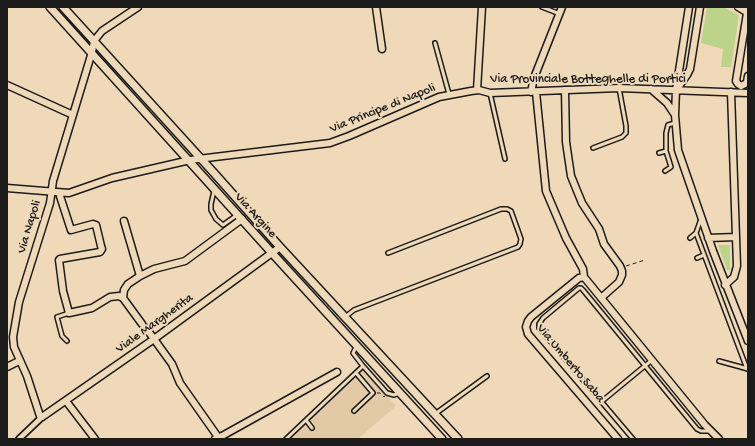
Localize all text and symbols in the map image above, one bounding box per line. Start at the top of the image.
street label: Via Provinciale Botteghelle di Portici [490,72,686,88]
street label: Via Principe di Napoli [328,81,438,137]
street label: Via Argine [231,190,279,242]
street label: Via Napoli [15,198,45,256]
street label: Viale Margherita [113,291,197,357]
street label: Via Umberto Saba [533,322,607,406]

